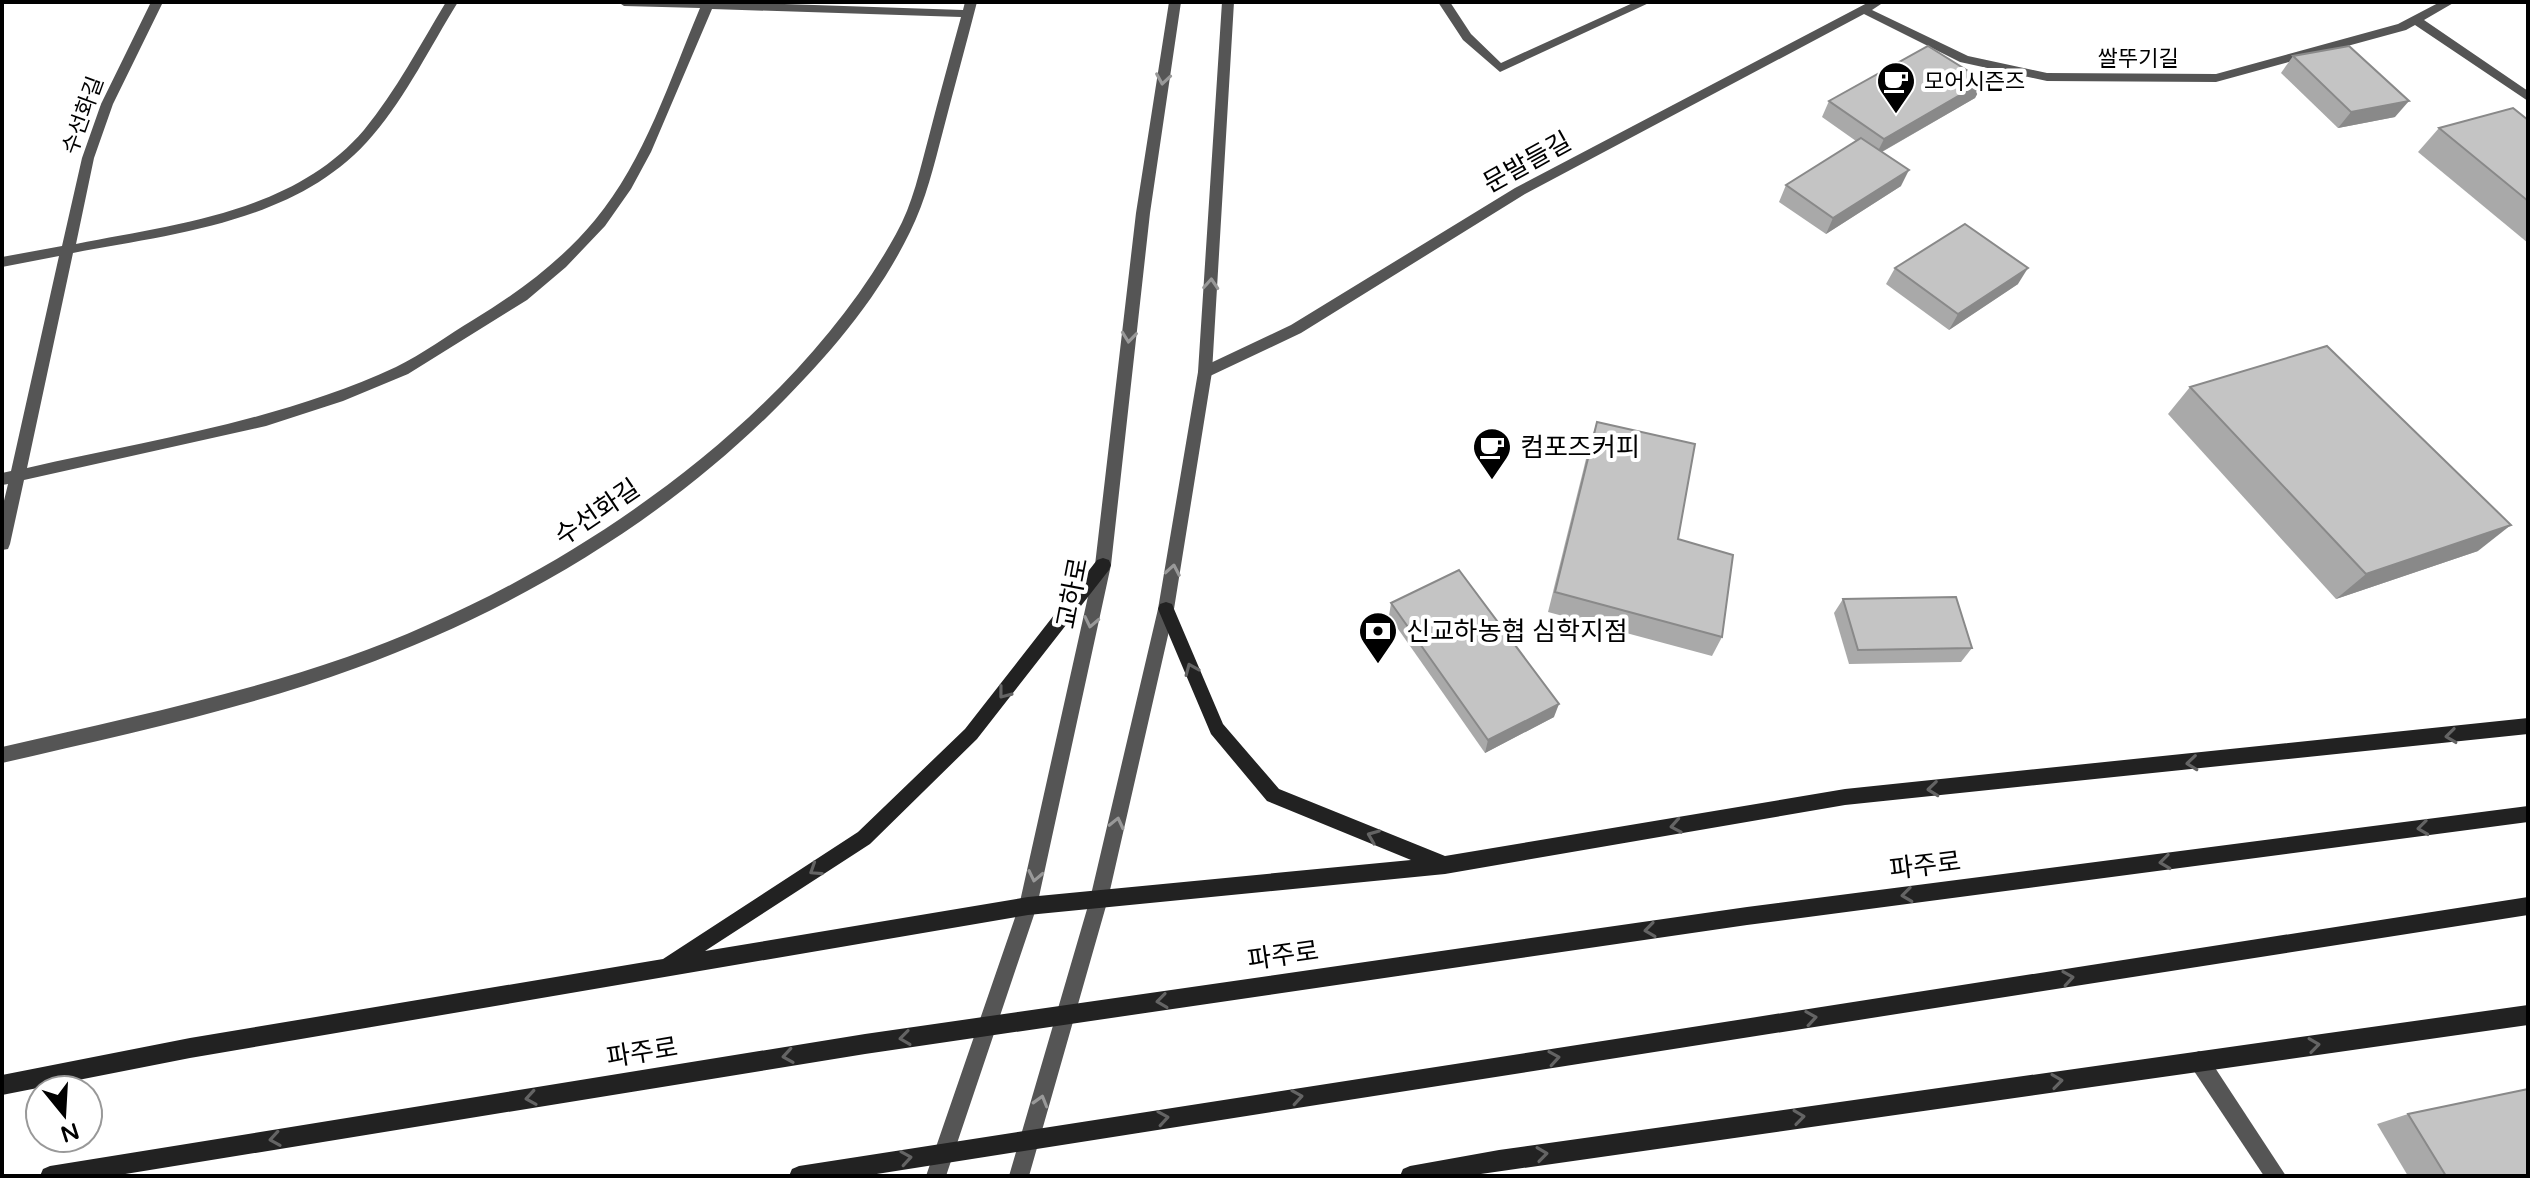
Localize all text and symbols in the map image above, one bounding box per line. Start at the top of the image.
street label: 쌀뚜기길 [2098,46,2178,72]
cafe icon: 모어시즌즈 [1875,60,1917,115]
place label: 모어시즌즈 [1924,69,2025,95]
one-way arrow [1156,72,1173,86]
street label: 수선화길 [57,73,109,158]
street label: 문발들길 [1478,126,1577,199]
one-way arrow [1202,277,1219,290]
one-way arrow [1120,331,1137,344]
cafe icon: 컴포즈커피 [1471,426,1513,481]
place label: 컴포즈커피 [1520,432,1640,463]
street label: 수선화길 [549,473,646,552]
street label: 교하로 [1050,555,1095,631]
one-way arrow [1163,563,1180,576]
bank icon: 신교하농협 심학지점 [1357,610,1399,665]
one-way arrow [1083,615,1100,628]
place label: 신교하농협 심학지점 [1406,616,1628,647]
one-way arrow [1185,663,1201,677]
one-way arrow [999,684,1013,699]
one-way arrow [2444,727,2457,744]
one-way arrow [2185,754,2198,771]
one-way arrow [1926,780,1939,797]
one-way arrow [1108,817,1125,831]
one-way arrow [1669,817,1683,834]
one-way arrow [2416,819,2430,836]
one-way arrow [1367,829,1381,845]
street label: 파주로 [1888,846,1963,885]
one-way arrow [2158,853,2171,870]
one-way arrow [810,860,824,875]
one-way arrow [1027,869,1044,882]
one-way arrow [1900,886,1914,903]
one-way arrow [1643,921,1656,938]
street label: 파주로 [1245,935,1321,976]
one-way arrow [2061,970,2075,987]
one-way arrow [1156,992,1169,1009]
one-way arrow [1804,1010,1818,1027]
one-way arrow [898,1029,912,1046]
street label: 파주로 [604,1032,680,1073]
one-way arrow [2307,1037,2321,1054]
one-way arrow [781,1047,795,1064]
one-way arrow [1547,1050,1561,1067]
one-way arrow [2050,1073,2064,1090]
north arrow [24,1074,104,1154]
one-way arrow [524,1089,538,1106]
one-way arrow [1291,1089,1304,1106]
one-way arrow [1031,1095,1048,1109]
one-way arrow [1792,1109,1806,1126]
one-way arrow [1156,1110,1170,1127]
text: N [57,1117,82,1147]
one-way arrow [268,1130,281,1147]
one-way arrow [1535,1146,1549,1163]
one-way arrow [899,1151,913,1168]

